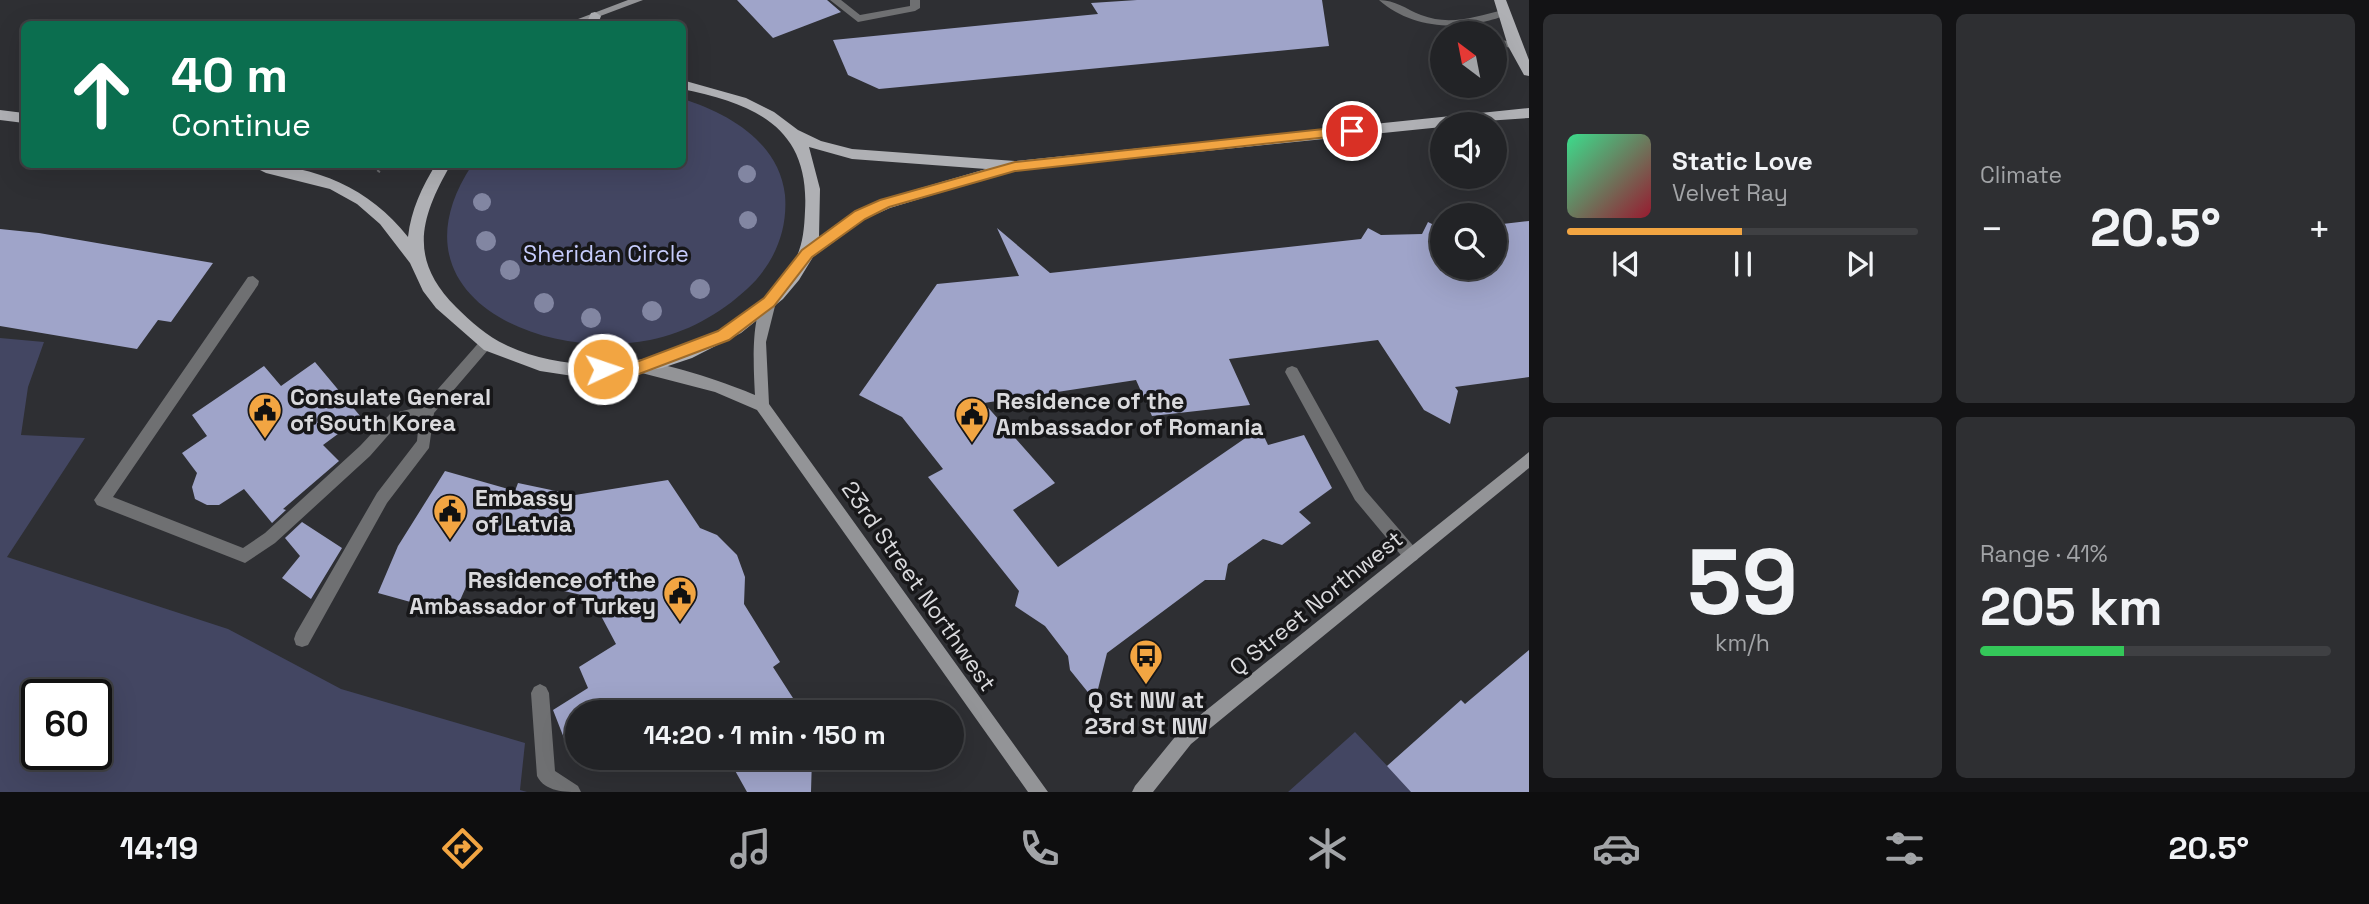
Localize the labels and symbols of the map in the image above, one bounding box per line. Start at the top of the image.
north arrow [1430,21,1507,98]
pin [1322,101,1382,161]
park label: Sheridan Circle [523,239,689,269]
position arrow [566,332,640,406]
place label: Consulate General of South Korea [290,382,491,438]
place label: Residence of the Ambassador of Romania [996,386,1264,442]
public building icon: Consulate General of South Korea [246,391,284,440]
public building icon: Residence of the Ambassador of Romania [953,395,991,444]
street label: 23rd Street Northwest [835,475,1003,697]
place label: Embassy of Latvia [475,483,574,539]
public building icon: Embassy of Latvia [431,492,469,541]
street label: Q Street Northwest [1223,524,1409,682]
place label: Residence of the Ambassador of Turkey [409,565,656,621]
public building icon: Residence of the Ambassador of Turkey [661,574,699,623]
bus stop icon: Q St NW at 23rd St NW [1127,637,1165,686]
speed limit sign: 60 [21,679,112,770]
place label: Q St NW at 23rd St NW [1084,685,1208,741]

